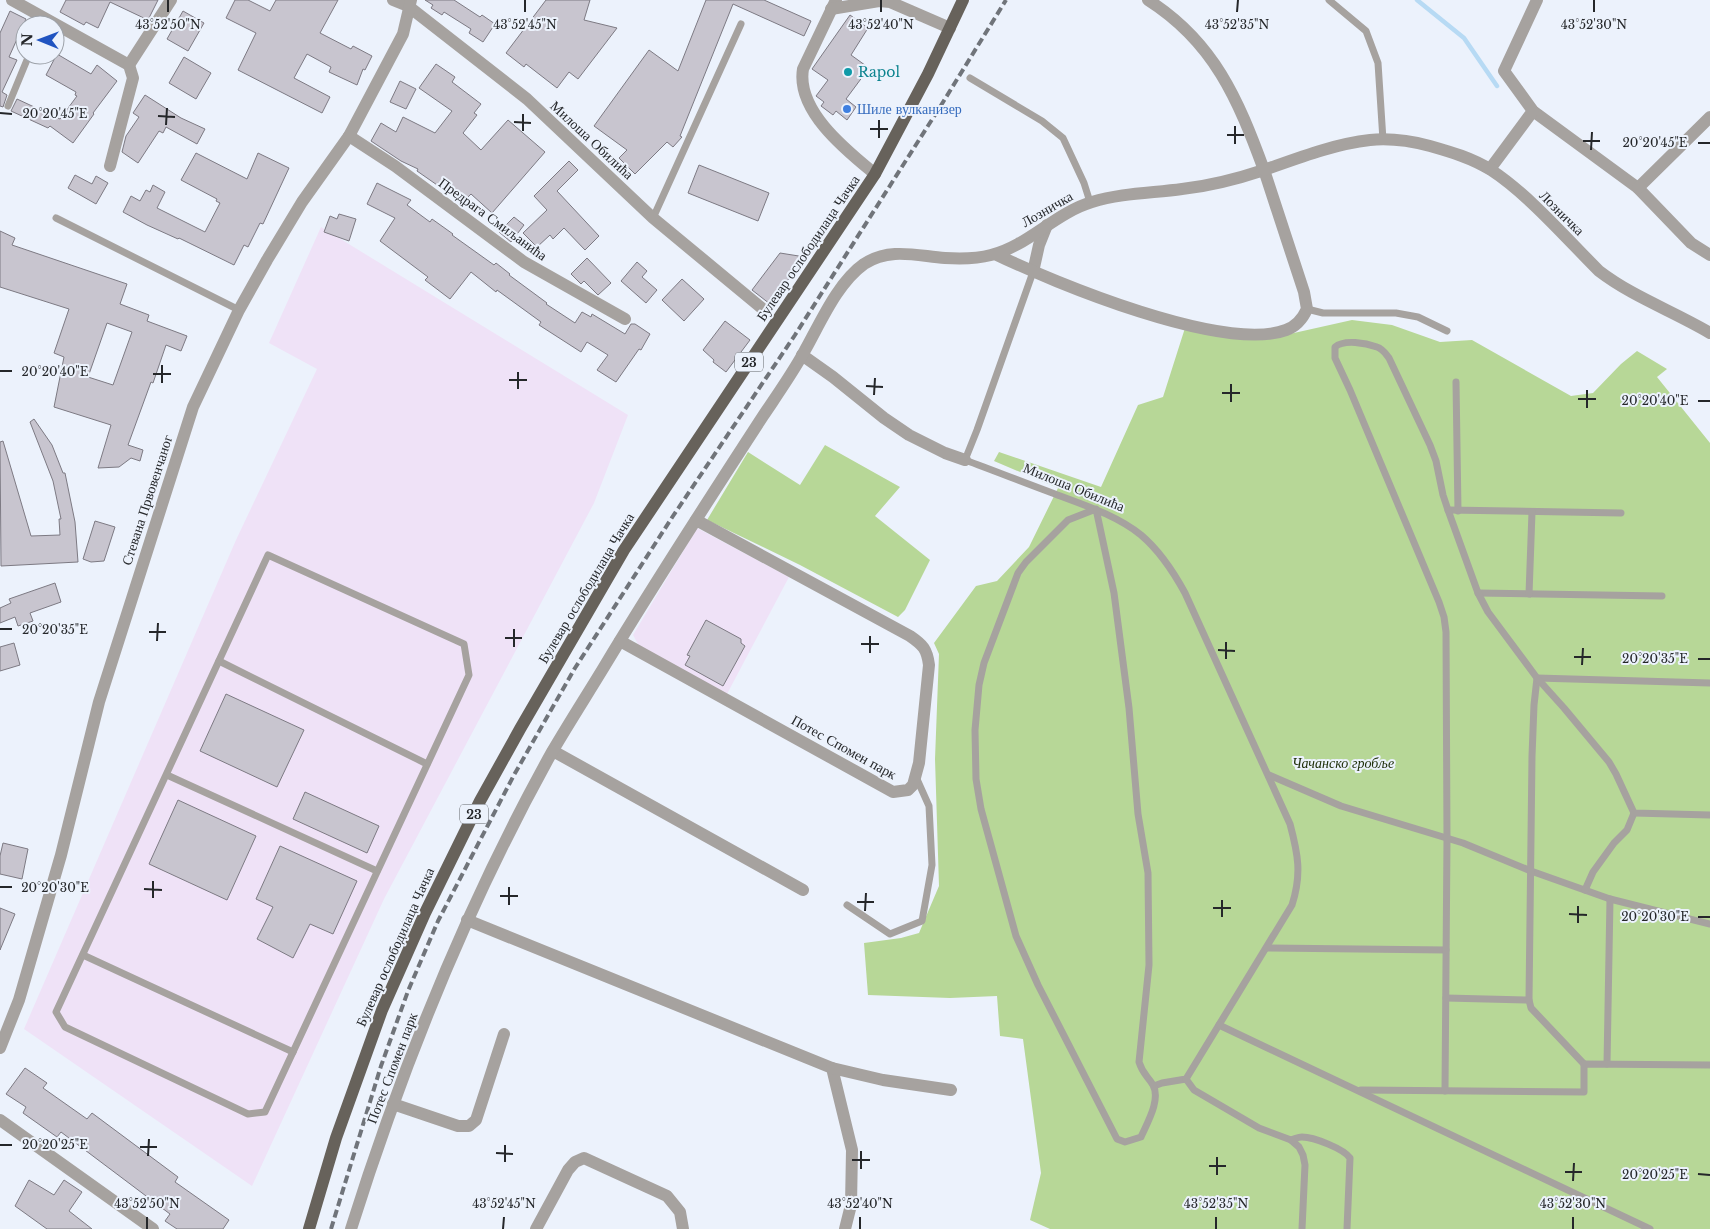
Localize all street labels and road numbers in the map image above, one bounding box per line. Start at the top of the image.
street label: Милоша Обилића [547,97,638,184]
street label: Булевар ослободилаца Чачка [752,171,864,324]
street label: Предрага Смиљанића [435,174,551,265]
street label: Лозничка [1018,187,1077,231]
street label: Лозничка [1536,187,1589,240]
road number: 23 [735,352,763,372]
street label: Стевана Првовенчаног [117,432,177,568]
street label: Милоша Обилића [1021,459,1128,516]
street label: Булевар ослободилаца Чачка [534,509,638,666]
street label: Потес Спомен парк [788,711,900,783]
road number: 23 [460,804,488,824]
street label: Булевар ослободилаца Чачка [352,864,439,1029]
street label: Потес Спомен парк [363,1010,422,1126]

